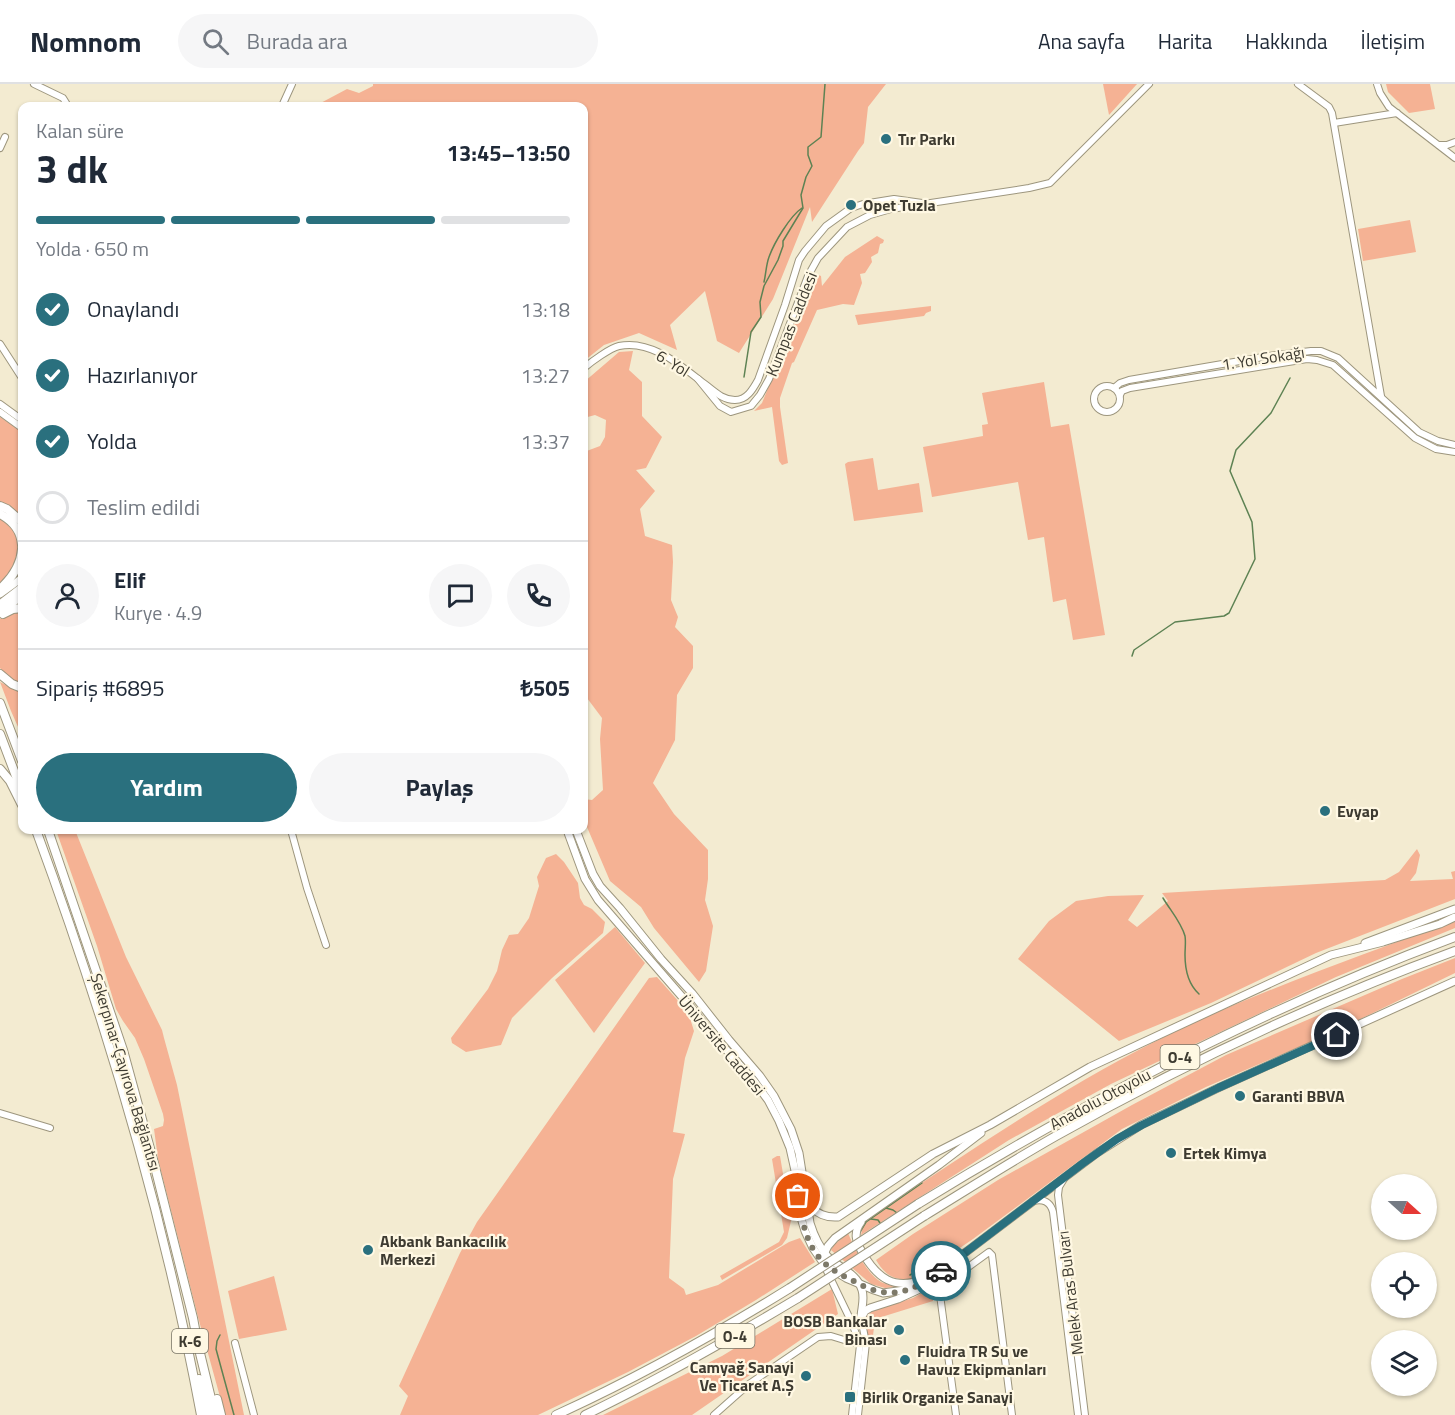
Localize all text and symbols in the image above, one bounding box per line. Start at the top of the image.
search box [178,14,598,68]
text: Nomnom [30,20,142,63]
text: Burada ara [247,24,348,58]
icon: search [199,25,232,58]
text: Ana sayfa [1038,25,1125,57]
text: Harita [1158,25,1212,57]
text: Hakkında [1245,25,1328,57]
text: İletişim [1361,25,1425,57]
text: Kalan süre [36,115,124,146]
place label: Tır Parkı [898,127,955,151]
marker: Tır Parkı [879,132,893,146]
text: 13:45–13:50 [447,136,570,170]
text: 3 dk [36,139,108,198]
place label: Opet Tuzla [863,193,936,217]
marker: Opet Tuzla [844,198,858,212]
text: Yolda · 650 m [36,233,149,264]
street label: Kumpas Caddesi [759,268,823,380]
text: Onaylandı [87,292,179,326]
icon: check [36,293,69,326]
text: 13:18 [521,294,570,325]
street label: 1. Yol Sokağı [1220,340,1306,376]
street label: 6. Yol [652,343,694,383]
text: Hazırlanıyor [87,358,198,392]
icon: check [36,359,69,392]
text: 13:27 [521,360,570,391]
text: Yolda [87,424,137,458]
icon: check [36,425,69,458]
text: 13:37 [521,426,570,457]
text: Teslim edildi [87,490,200,524]
text: Elif [114,563,146,597]
button: person [36,564,99,627]
button: chat [429,564,492,627]
button: phone [507,564,570,627]
text: Kurye · 4.9 [114,597,202,628]
text: Sipariş #6895 [36,671,164,705]
text: ₺505 [520,671,570,705]
button: Yardım [36,753,297,822]
button: Paylaş [309,753,570,822]
place label: Evyap [1337,799,1379,823]
marker: Evyap [1318,804,1332,818]
street label: Şekerpınar-Çayırova Bağlantısı [85,970,167,1174]
street label: Üniversite Caddesi [673,990,771,1100]
pin [1311,1009,1362,1060]
icon: home [1320,1018,1353,1051]
road number: O-4 [1160,1045,1200,1069]
street label: Anadolu Otoyolu [1045,1062,1155,1136]
place label: Garanti BBVA [1252,1084,1345,1108]
marker: Garanti BBVA [1233,1089,1247,1103]
place label: Ertek Kimya [1183,1141,1267,1165]
marker: Ertek Kimya [1164,1146,1178,1160]
pin [772,1170,823,1221]
north arrow [1371,1174,1437,1240]
map controls [1371,1174,1437,1396]
icon: bag [781,1179,814,1212]
place label: Akbank Bankacılık Merkezi [380,1229,507,1271]
street label: Melek Aras Bulvarı [1050,1229,1090,1357]
courier [911,1241,971,1301]
marker: Akbank Bankacılık Merkezi [361,1243,375,1257]
button: locate [1371,1252,1437,1318]
icon: car [925,1255,958,1288]
place label: BOSB Bankalar Binası [783,1309,887,1351]
marker: BOSB Bankalar Binası [892,1323,906,1337]
road number: O-4 [716,1324,754,1348]
road number: K-6 [172,1329,208,1353]
button: layers [1371,1330,1437,1396]
place label: Fluidra TR Su ve Havuz Ekipmanları [917,1339,1046,1381]
marker: Fluidra TR Su ve Havuz Ekipmanları [898,1353,912,1367]
place label: Camyağ Sanayi Ve Ticaret A.Ş [690,1355,794,1397]
marker: Camyağ Sanayi Ve Ticaret A.Ş [799,1369,813,1383]
place label: Birlik Organize Sanayi [862,1385,1013,1409]
marker: Birlik Organize Sanayi [843,1390,857,1404]

